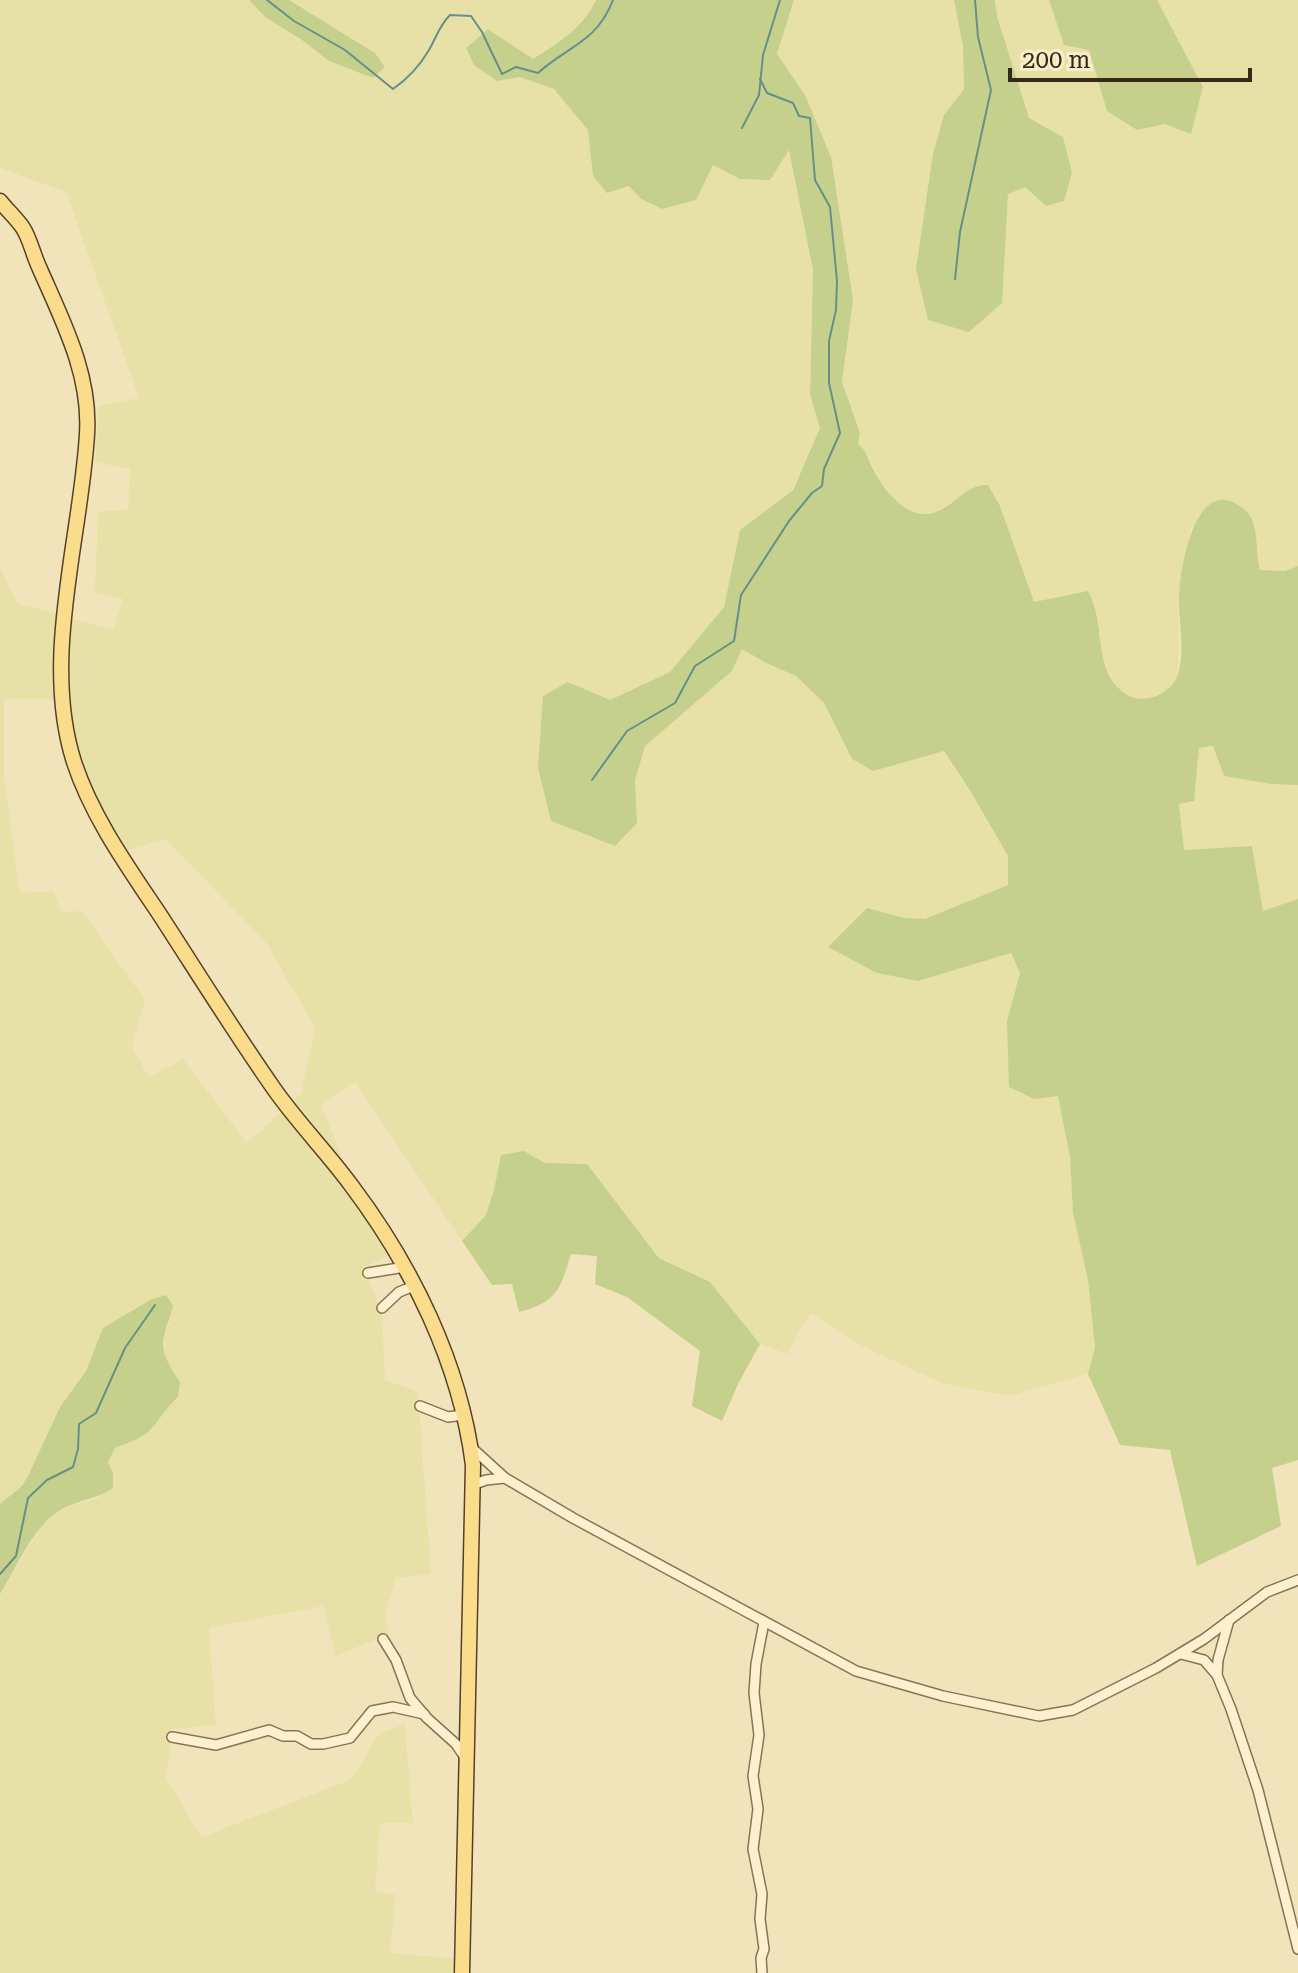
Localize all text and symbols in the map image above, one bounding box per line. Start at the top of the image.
scale bar [1010,32,1250,82]
text: 200 m [1022,46,1090,74]

